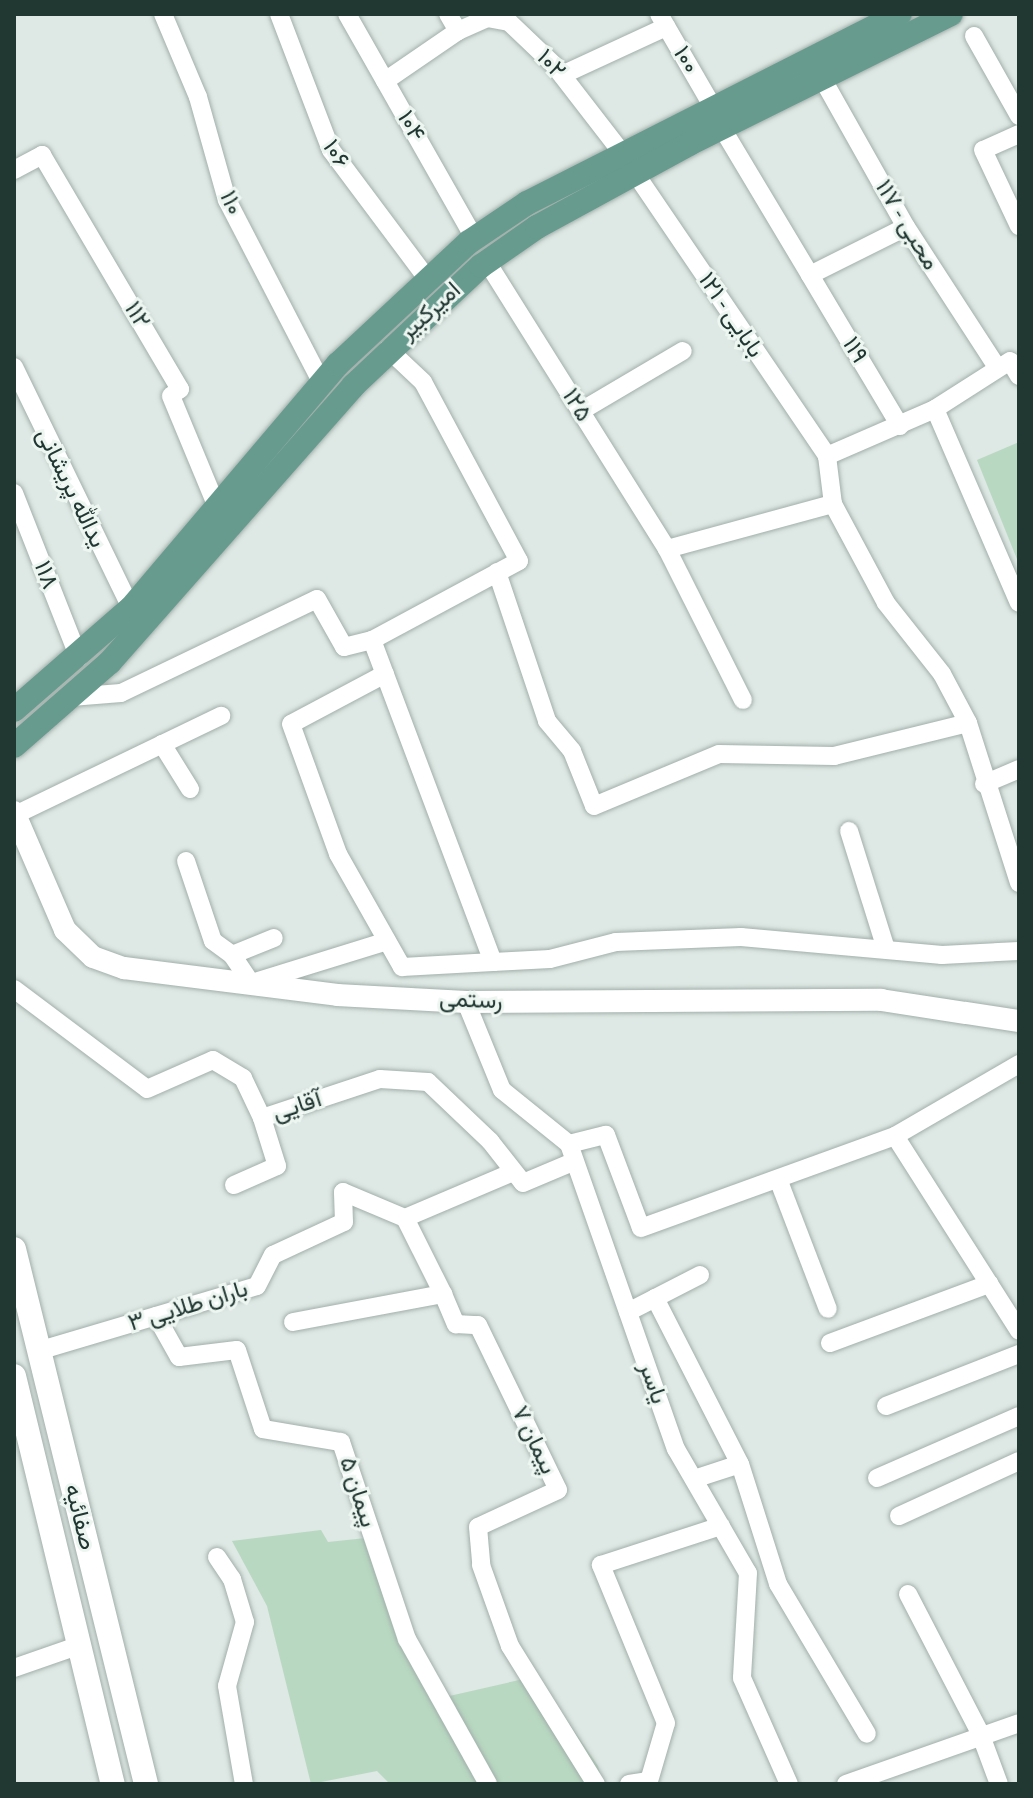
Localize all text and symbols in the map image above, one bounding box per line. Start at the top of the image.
street label: ۱۰۰ [667,41,705,79]
street label: ۱۰۲ [530,43,572,85]
street label: ۱۰۴ [391,105,431,147]
street label: ۱۰۶ [316,134,356,174]
street label: محبی - ۱۱۷ [869,175,945,275]
street label: ۱۱۰ [213,186,249,220]
street label: بابایی - ۱۲۱ [692,267,770,363]
street label: امیرکبیر [393,276,467,346]
street label: ۱۱۲ [118,296,156,334]
street label: ۱۱۹ [836,332,874,368]
street label: ۱۲۵ [556,383,598,427]
street label: یدالله پریشانی [30,424,112,552]
street label: ۱۱۸ [28,557,64,593]
street label: رستمی [439,984,503,1016]
street label: آقایی [269,1085,325,1127]
street label: باران طلایی ۳ [125,1274,251,1338]
street label: یاسر [633,1358,673,1408]
street label: پیمان ۷ [505,1401,563,1479]
street label: پیمان ۵ [333,1453,383,1531]
street label: صفائیه [58,1481,102,1553]

